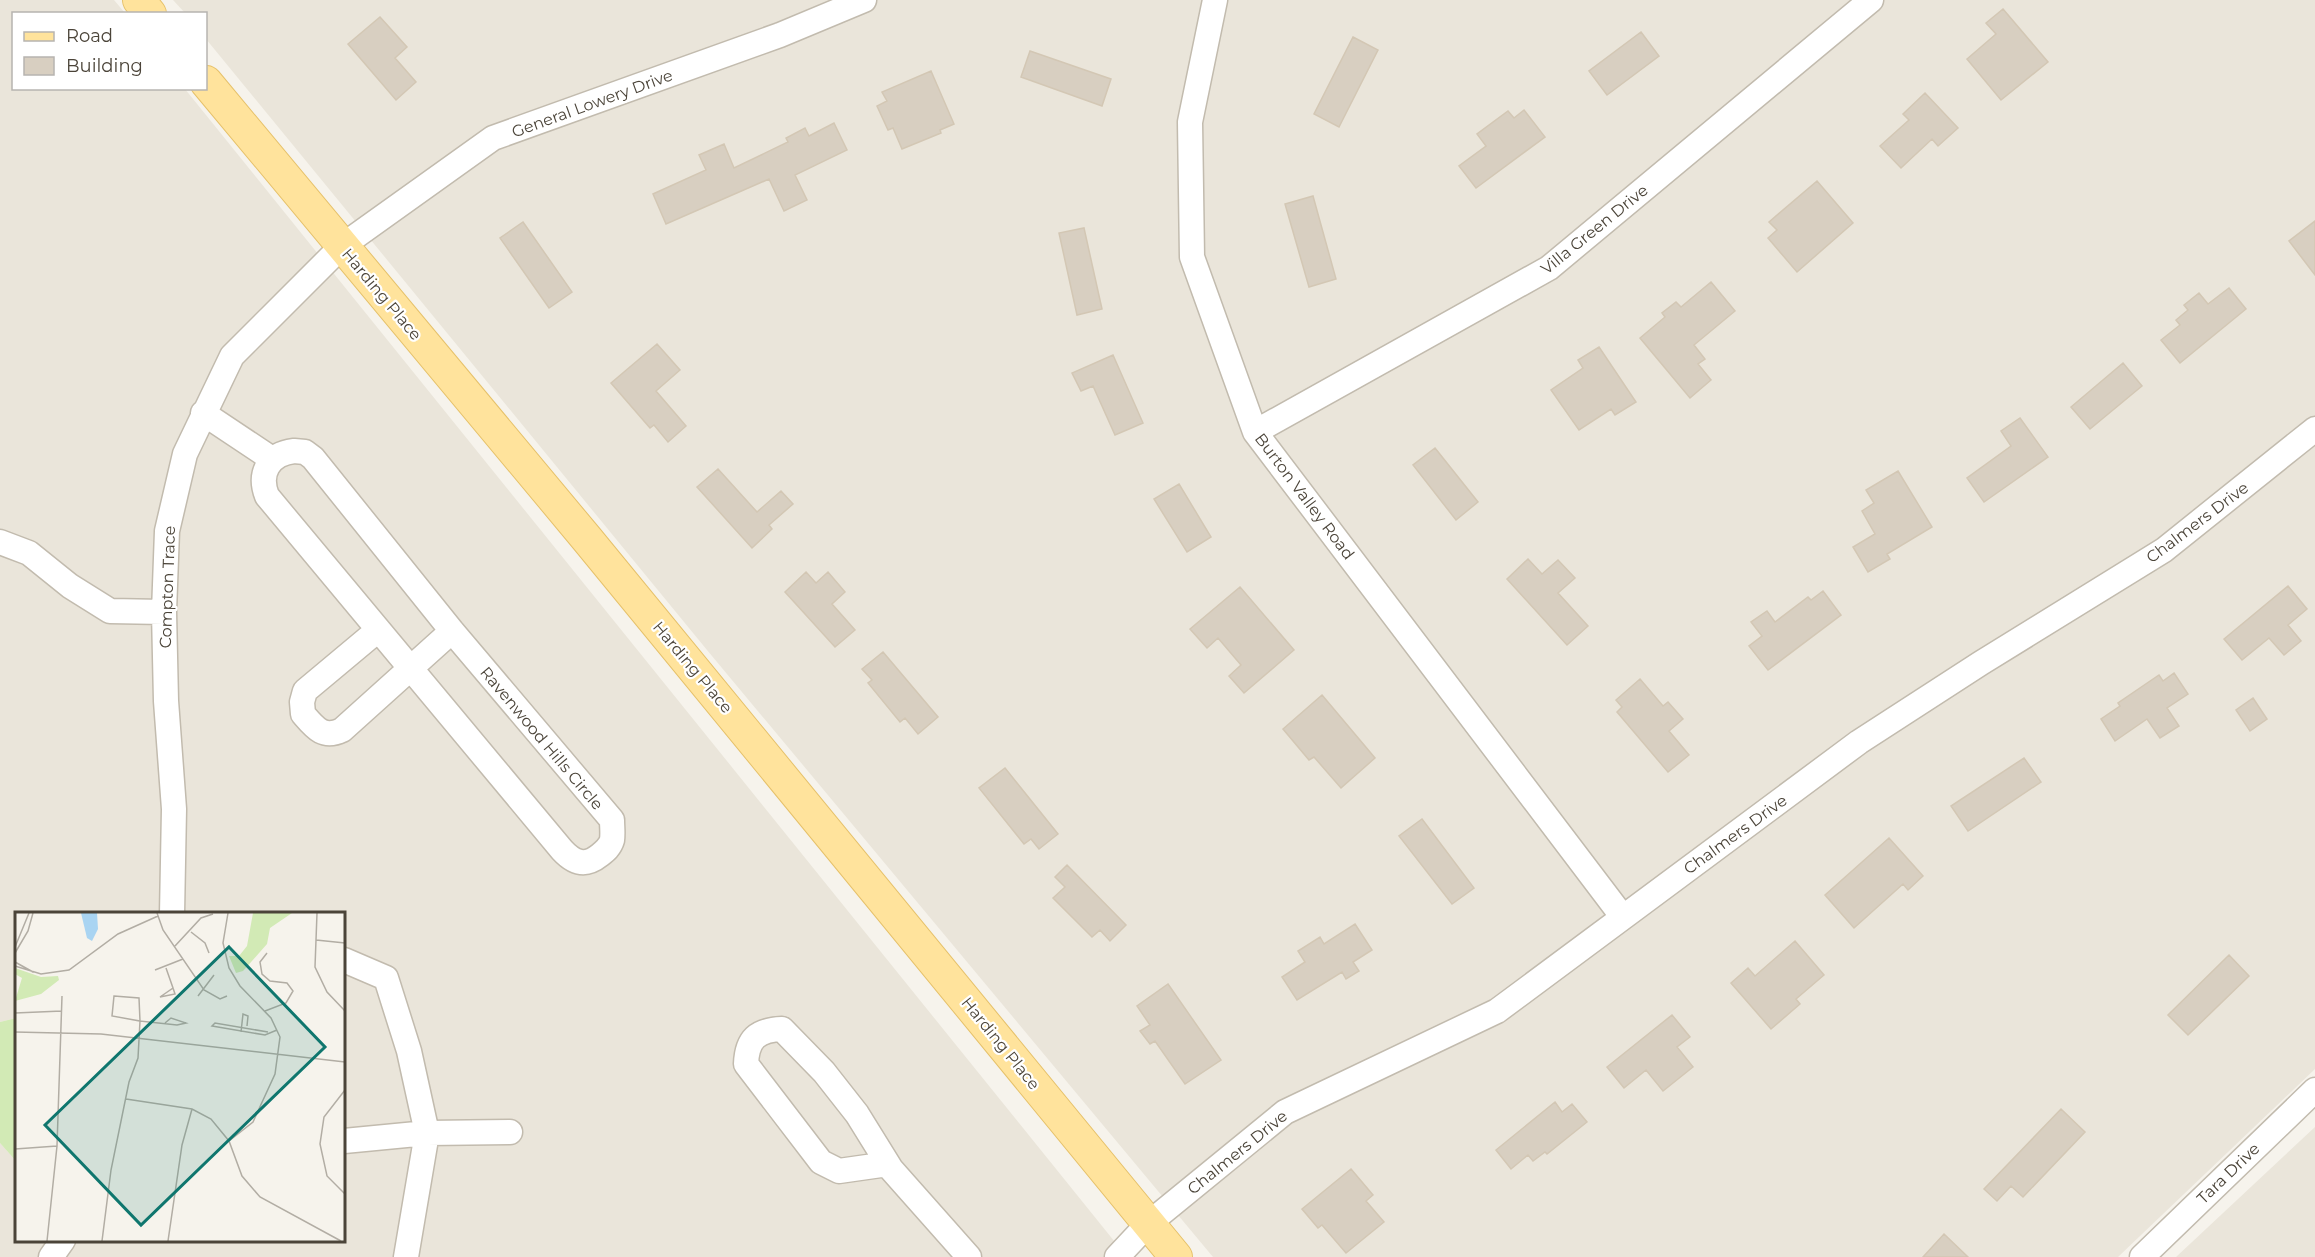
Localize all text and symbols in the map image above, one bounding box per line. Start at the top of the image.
legend [12,12,207,90]
text: Road [66,25,113,47]
text: Building [66,55,143,77]
street label: General Lowery Drive [509,65,675,141]
street label: Villa Green Drive [1537,180,1652,278]
street label: Harding Place [338,245,425,344]
street label: Burton Valley Road [1251,429,1358,563]
street label: Chalmers Drive [2143,478,2252,567]
street label: Compton Trace [156,525,179,649]
street label: Harding Place [649,618,736,717]
street label: Ravenwood Hills Circle [476,663,607,814]
street label: Chalmers Drive [1680,791,1791,878]
inset map [15,912,345,1242]
street label: Harding Place [957,993,1044,1093]
street label: Chalmers Drive [1184,1106,1291,1198]
street label: Tara Drive [2193,1139,2264,1208]

